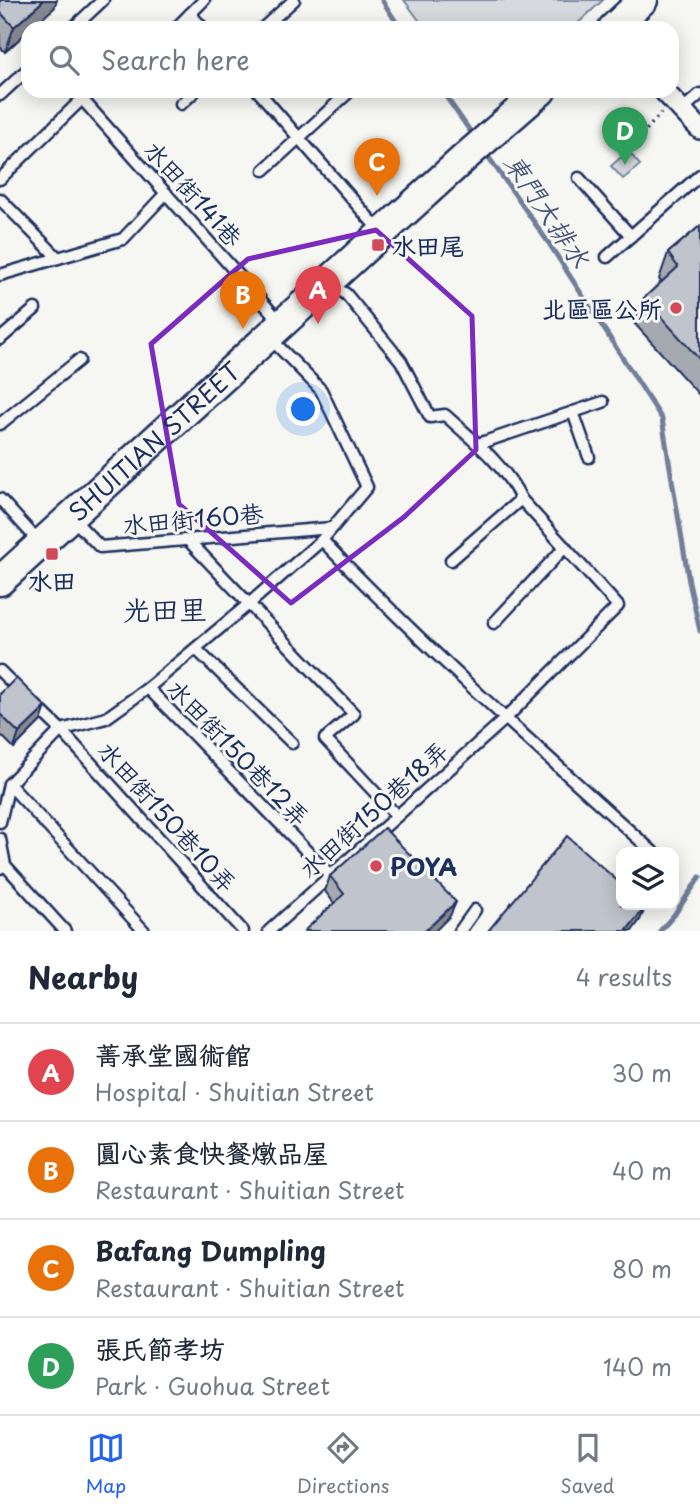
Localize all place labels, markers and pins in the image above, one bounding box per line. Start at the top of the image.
pin: D [602,107,648,165]
pin: C [354,138,400,196]
place label: 水田尾 [392,227,464,263]
marker: 水田尾 [370,237,386,253]
pin: A [295,266,341,324]
pin: B [220,271,266,329]
place label: 北區區公所 [542,290,662,326]
marker: 北區區公所 [668,300,684,316]
marker: 水田 [44,546,60,562]
place label: 水田 [28,562,76,598]
place label: POYA [390,848,457,884]
marker: POYA [368,858,384,874]

